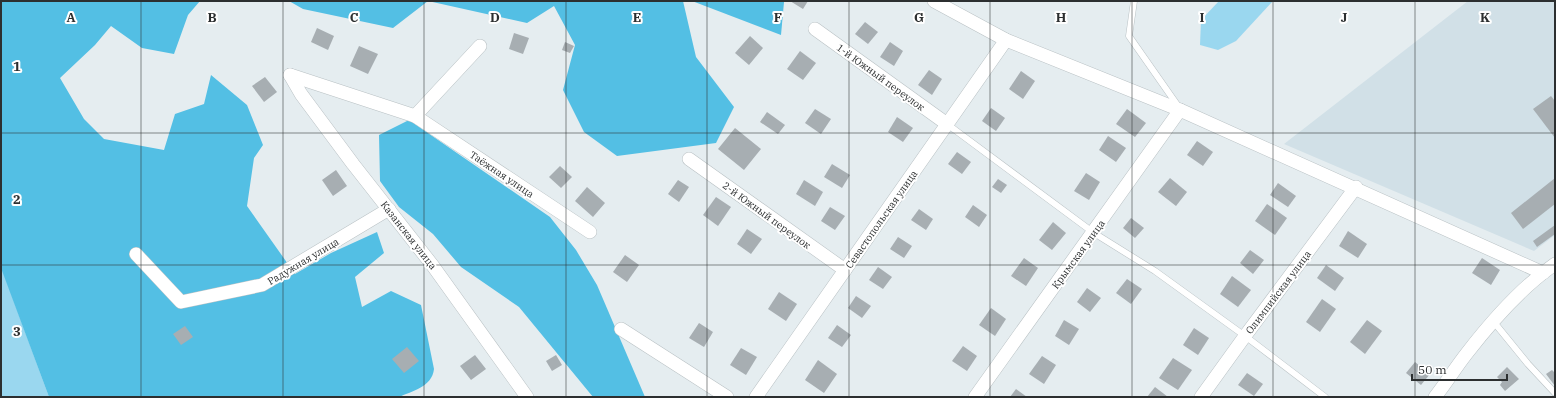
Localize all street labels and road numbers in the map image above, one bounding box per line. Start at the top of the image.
street label: 1-й Южный переулок [834,41,928,114]
street label: Таёжная улица [467,148,537,201]
street label: Севастопольская улица [843,167,921,271]
street label: 2-й Южный переулок [720,179,814,252]
street label: Казанская улица [378,198,440,273]
street label: Крымская улица [1049,217,1108,292]
street label: Радужная улица [265,235,342,288]
street label: Олимпийская улица [1243,248,1314,337]

